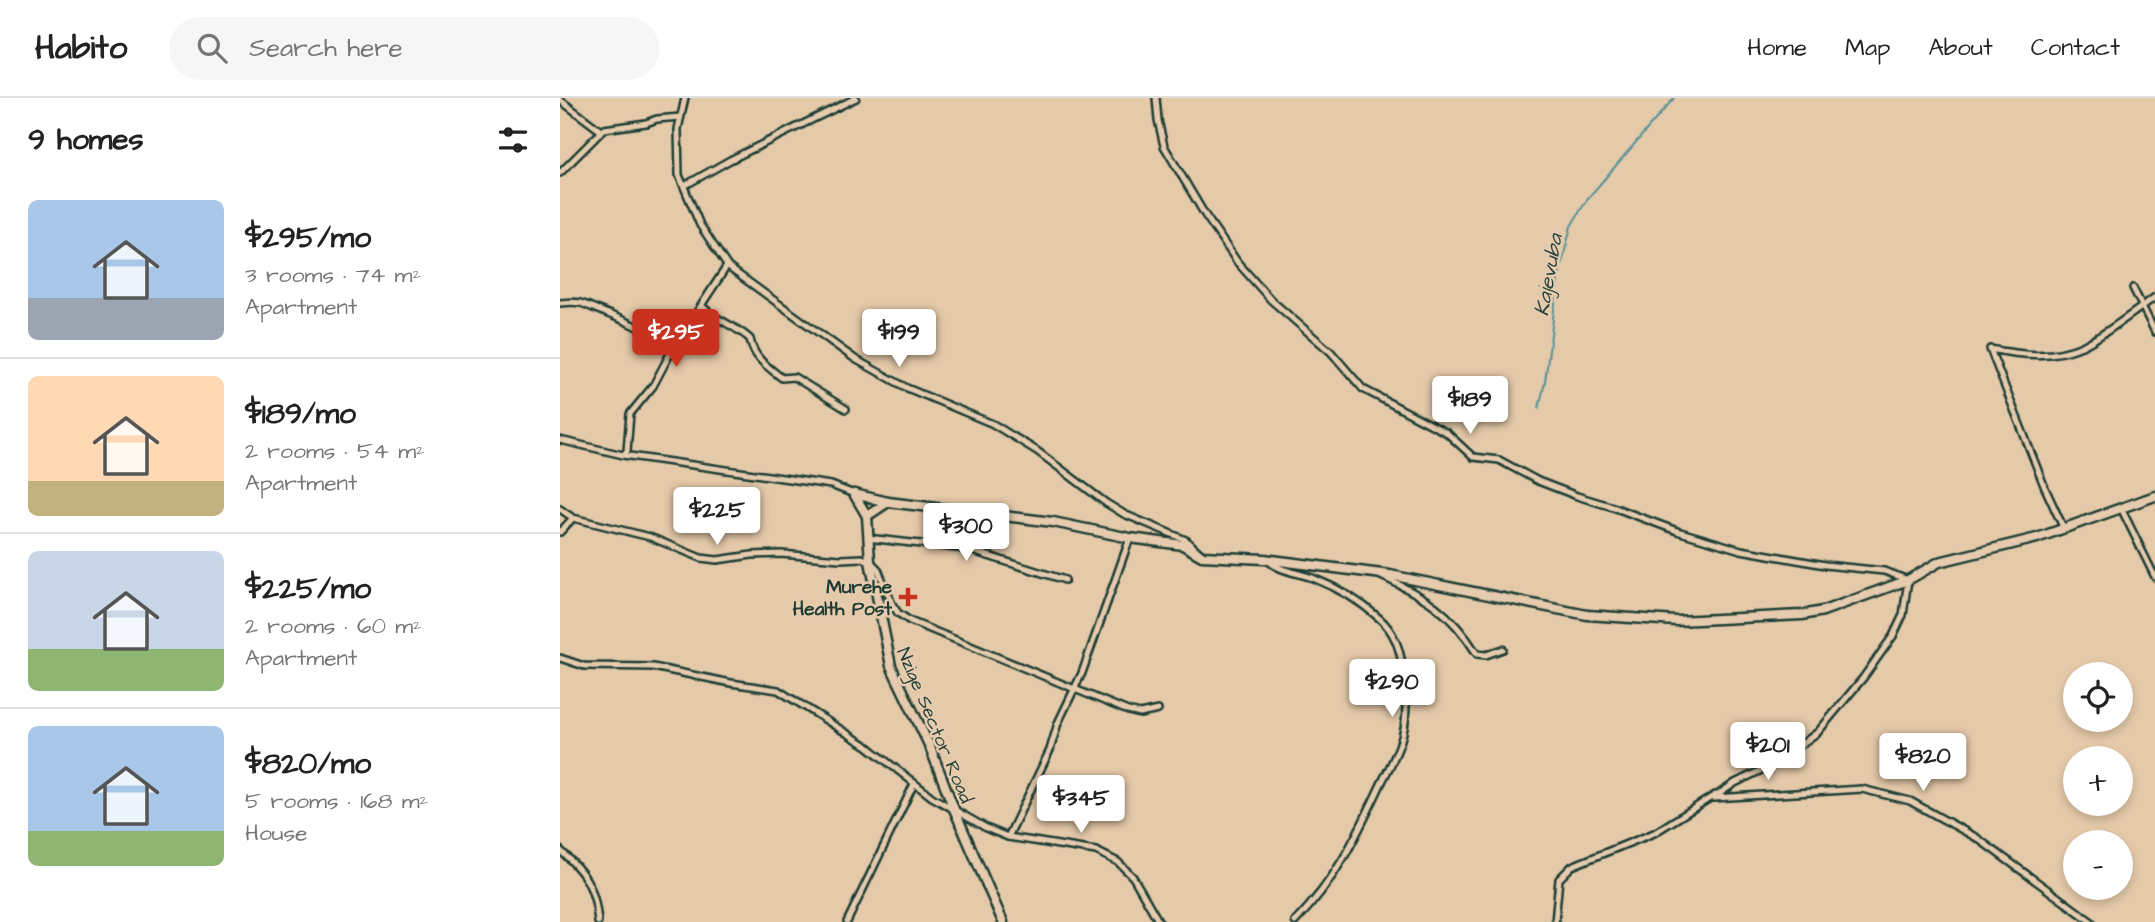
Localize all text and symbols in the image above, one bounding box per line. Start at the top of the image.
search box [169,17,659,80]
text: Habito [35,25,127,71]
icon: search [193,29,231,67]
text: Search here [249,30,403,66]
text: Home [1747,31,1807,65]
text: Map [1845,31,1890,65]
text: About [1928,31,1993,65]
text: Contact [2031,31,2120,65]
text: 9 homes [28,119,143,161]
icon: filters [494,121,532,159]
text: $295/mo [245,217,371,259]
icon: home [84,228,168,312]
water label: Kajevuba [1527,231,1570,318]
text: 3 rooms · 74 m² [245,259,421,291]
text: Apartment [245,291,357,323]
pin: $295 [635,310,717,369]
pin: $199 [858,310,940,369]
text: $295 [648,316,704,348]
text: $199 [878,316,920,348]
pin: $189 [1429,376,1511,436]
text: $189 [1448,383,1492,415]
text: $189/mo [245,393,356,435]
icon: home [84,404,168,488]
text: 2 rooms · 54 m² [245,435,425,467]
text: Apartment [245,467,357,499]
pin: $225 [676,488,758,547]
text: $225 [689,494,745,526]
pin: $300 [925,504,1007,563]
text: $300 [939,510,993,542]
text: $225/mo [245,568,371,610]
place label: Murehe Health Post [793,574,893,623]
icon: home [84,579,168,663]
marker: Murehe Health Post [898,587,918,607]
text: 2 rooms · 60 m² [245,610,422,642]
text: Apartment [245,642,357,674]
street label: Nzige Sector Road [889,644,980,808]
pin: $290 [1351,660,1433,719]
map controls [2063,662,2133,900]
button: locate [2063,662,2133,732]
text: $290 [1365,666,1419,698]
pin: $201 [1727,722,1809,782]
text: $201 [1746,729,1790,761]
pin: $820 [1882,734,1964,793]
text: $820 [1895,740,1951,772]
text: $820/mo [245,743,371,785]
button: + [2063,746,2133,816]
icon: home [84,754,168,838]
pin: $345 [1040,776,1122,835]
text: $345 [1053,782,1109,814]
text: 5 rooms · 168 m² [245,785,428,817]
text: House [245,817,308,849]
button: − [2063,830,2133,900]

